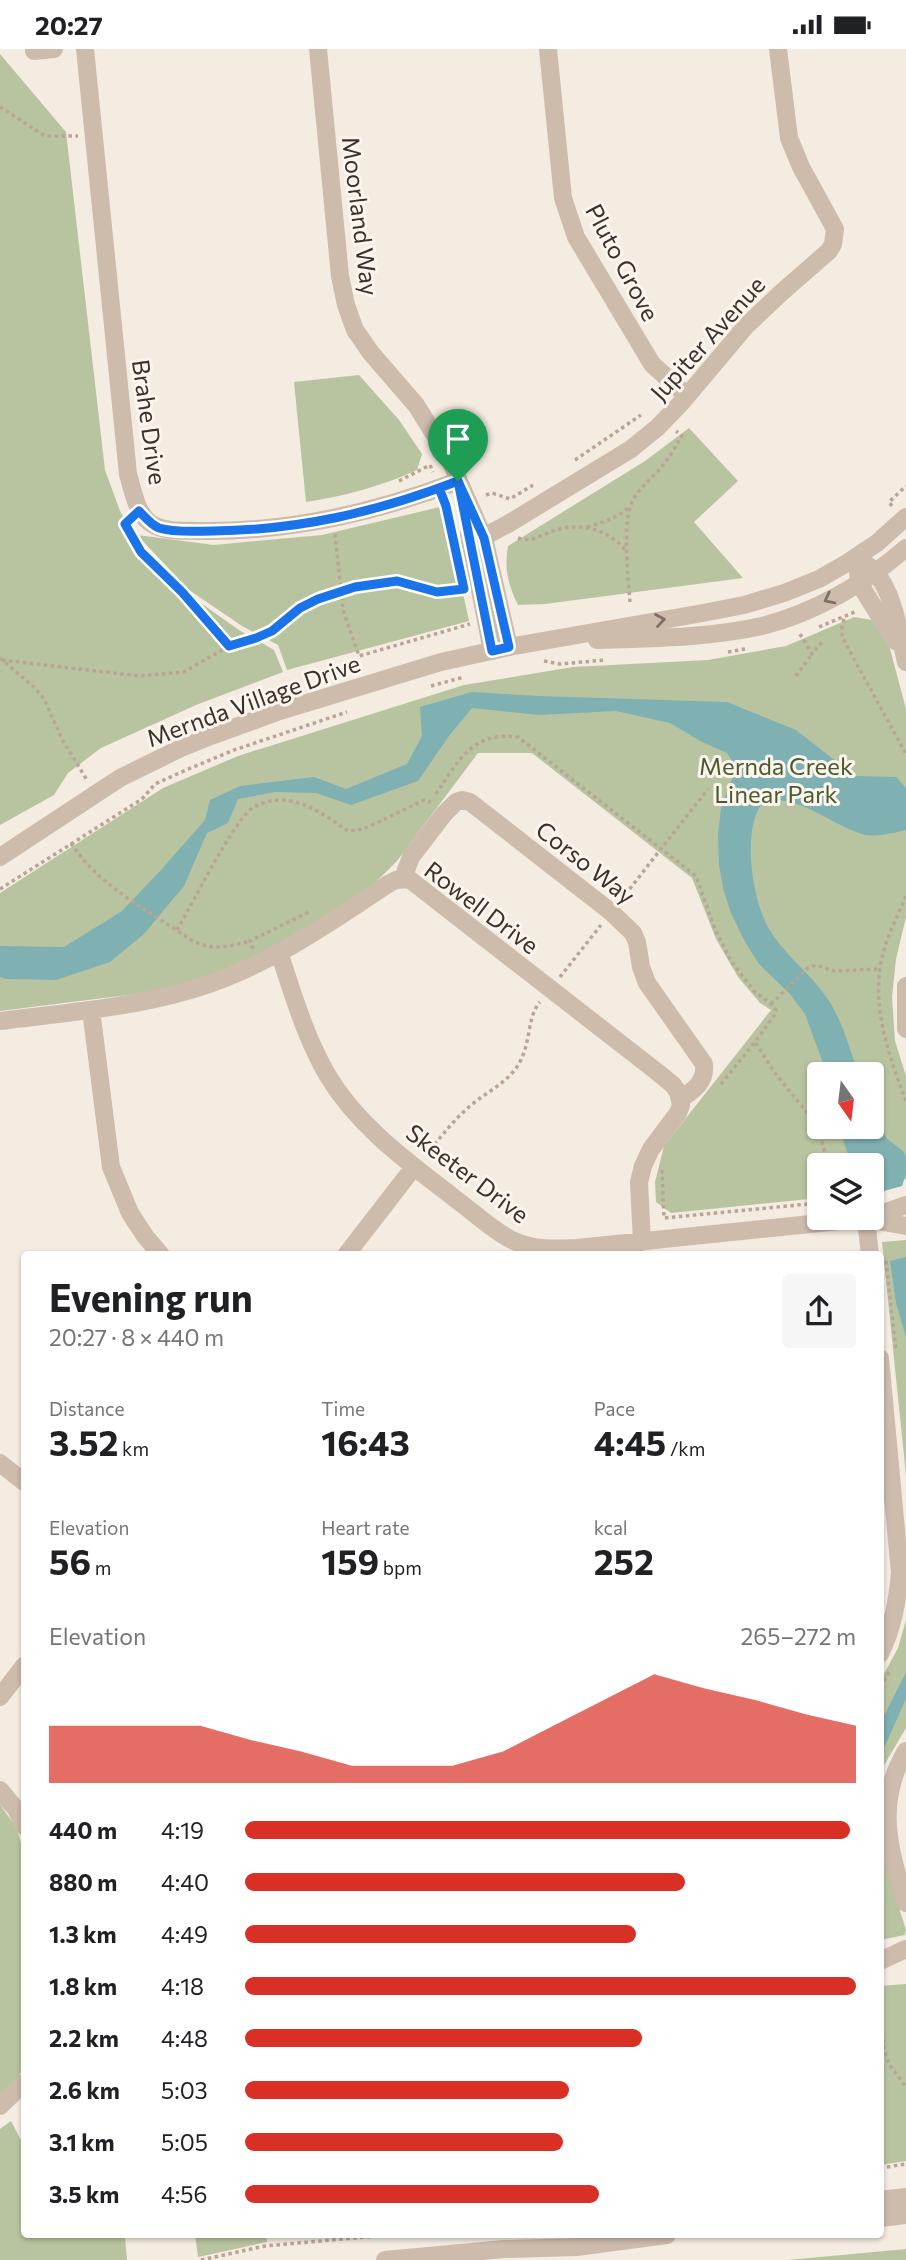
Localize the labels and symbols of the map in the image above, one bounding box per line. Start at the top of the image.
street label: Moorland Way [337,135,385,297]
street label: Pluto Grove [580,199,666,325]
street label: Jupiter Avenue [644,270,770,406]
street label: Brahe Drive [127,357,173,487]
pin [428,409,488,481]
one-way arrow [824,590,836,604]
one-way arrow [654,613,666,628]
street label: Mernda Village Drive [142,648,364,752]
park label: Mernda Creek Linear Park [699,751,853,808]
street label: Corso Way [531,814,641,910]
street label: Rowell Drive [419,855,545,959]
north arrow [807,1062,884,1139]
street label: Skeeter Drive [401,1117,535,1229]

